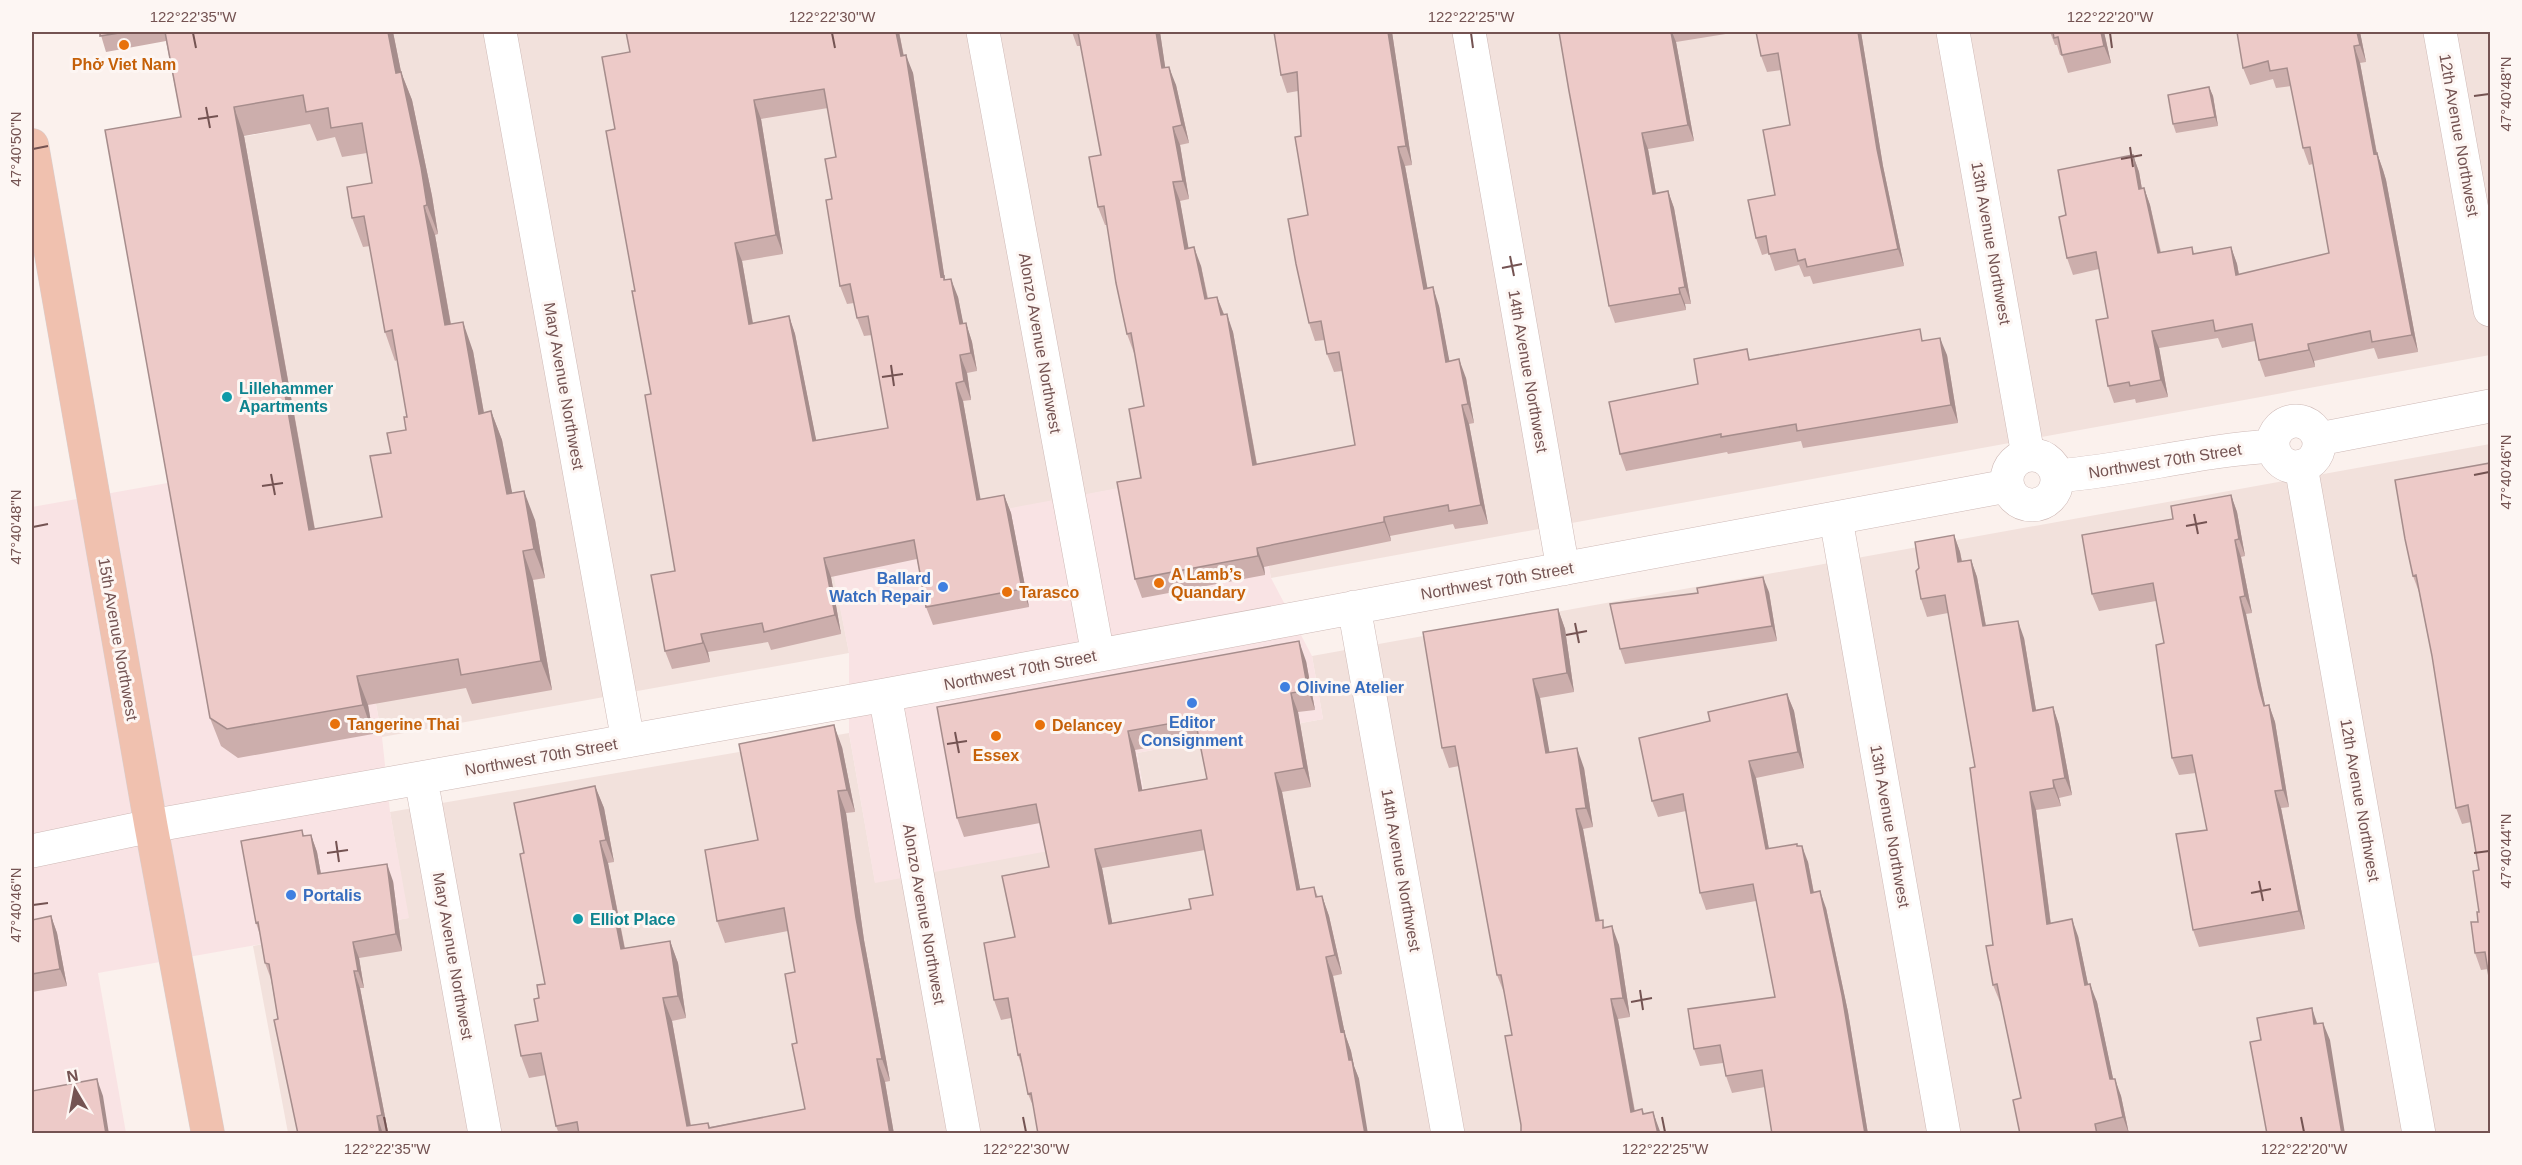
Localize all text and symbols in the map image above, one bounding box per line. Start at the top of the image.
text: 122°22'35"W [150,8,237,25]
text: 122°22'30"W [789,8,876,25]
text: 122°22'25"W [1428,8,1515,25]
text: 122°22'20"W [2067,8,2154,25]
marker: Phở Viet Nam [117,38,131,52]
street label: 12th Avenue Northwest [2436,52,2482,218]
place label: Phở Viet Nam [72,56,176,73]
text: 47°40'48"N [2497,56,2514,132]
text: 47°40'50"N [7,111,24,187]
street label: 13th Avenue Northwest [1968,160,2014,326]
street label: Alonzo Avenue Northwest [1016,251,1064,435]
street label: 14th Avenue Northwest [1505,288,1551,454]
street label: Mary Avenue Northwest [541,301,587,472]
place label: Lillehammer Apartments [239,380,333,415]
marker: Lillehammer Apartments [220,390,234,404]
text: 47°40'46"N [2497,434,2514,510]
street label: Northwest 70th Street [2087,440,2243,481]
text: 47°40'48"N [7,489,24,565]
street label: 15th Avenue Northwest [95,556,141,722]
street label: Northwest 70th Street [1419,559,1575,603]
place label: A Lamb’s Quandary [1171,566,1246,601]
place label: Ballard Watch Repair [829,570,931,605]
marker: A Lamb’s Quandary [1152,576,1166,590]
marker: Ballard Watch Repair [936,580,950,594]
place label: Tarasco [1019,584,1079,601]
marker: Tarasco [1000,585,1014,599]
street label: Northwest 70th Street [942,647,1098,693]
place label: Olivine Atelier [1297,679,1404,696]
marker: Olivine Atelier [1278,680,1292,694]
marker: Editor Consignment [1185,696,1199,710]
place label: Editor Consignment [1141,714,1244,749]
place label: Tangerine Thai [347,716,460,733]
marker: Tangerine Thai [328,717,342,731]
place label: Delancey [1052,717,1122,734]
street label: 12th Avenue Northwest [2337,717,2383,883]
marker: Delancey [1033,718,1047,732]
marker: Essex [989,729,1003,743]
street label: Northwest 70th Street [463,735,619,779]
street label: 13th Avenue Northwest [1867,743,1913,909]
place label: Essex [973,747,1019,764]
street label: 14th Avenue Northwest [1378,787,1424,953]
text: 47°40'44"N [2497,813,2514,889]
street label: Alonzo Avenue Northwest [900,822,948,1006]
text: 47°40'46"N [7,867,24,943]
street label: Mary Avenue Northwest [430,871,476,1042]
place label: Portalis [303,887,362,904]
marker: Portalis [284,888,298,902]
place label: Elliot Place [590,911,675,928]
marker: Elliot Place [571,912,585,926]
north arrow [45,1060,105,1120]
text: N [65,1066,80,1085]
text: 122°22'35"W [344,1140,431,1157]
text: 122°22'30"W [983,1140,1070,1157]
text: 122°22'25"W [1622,1140,1709,1157]
text: 122°22'20"W [2261,1140,2348,1157]

